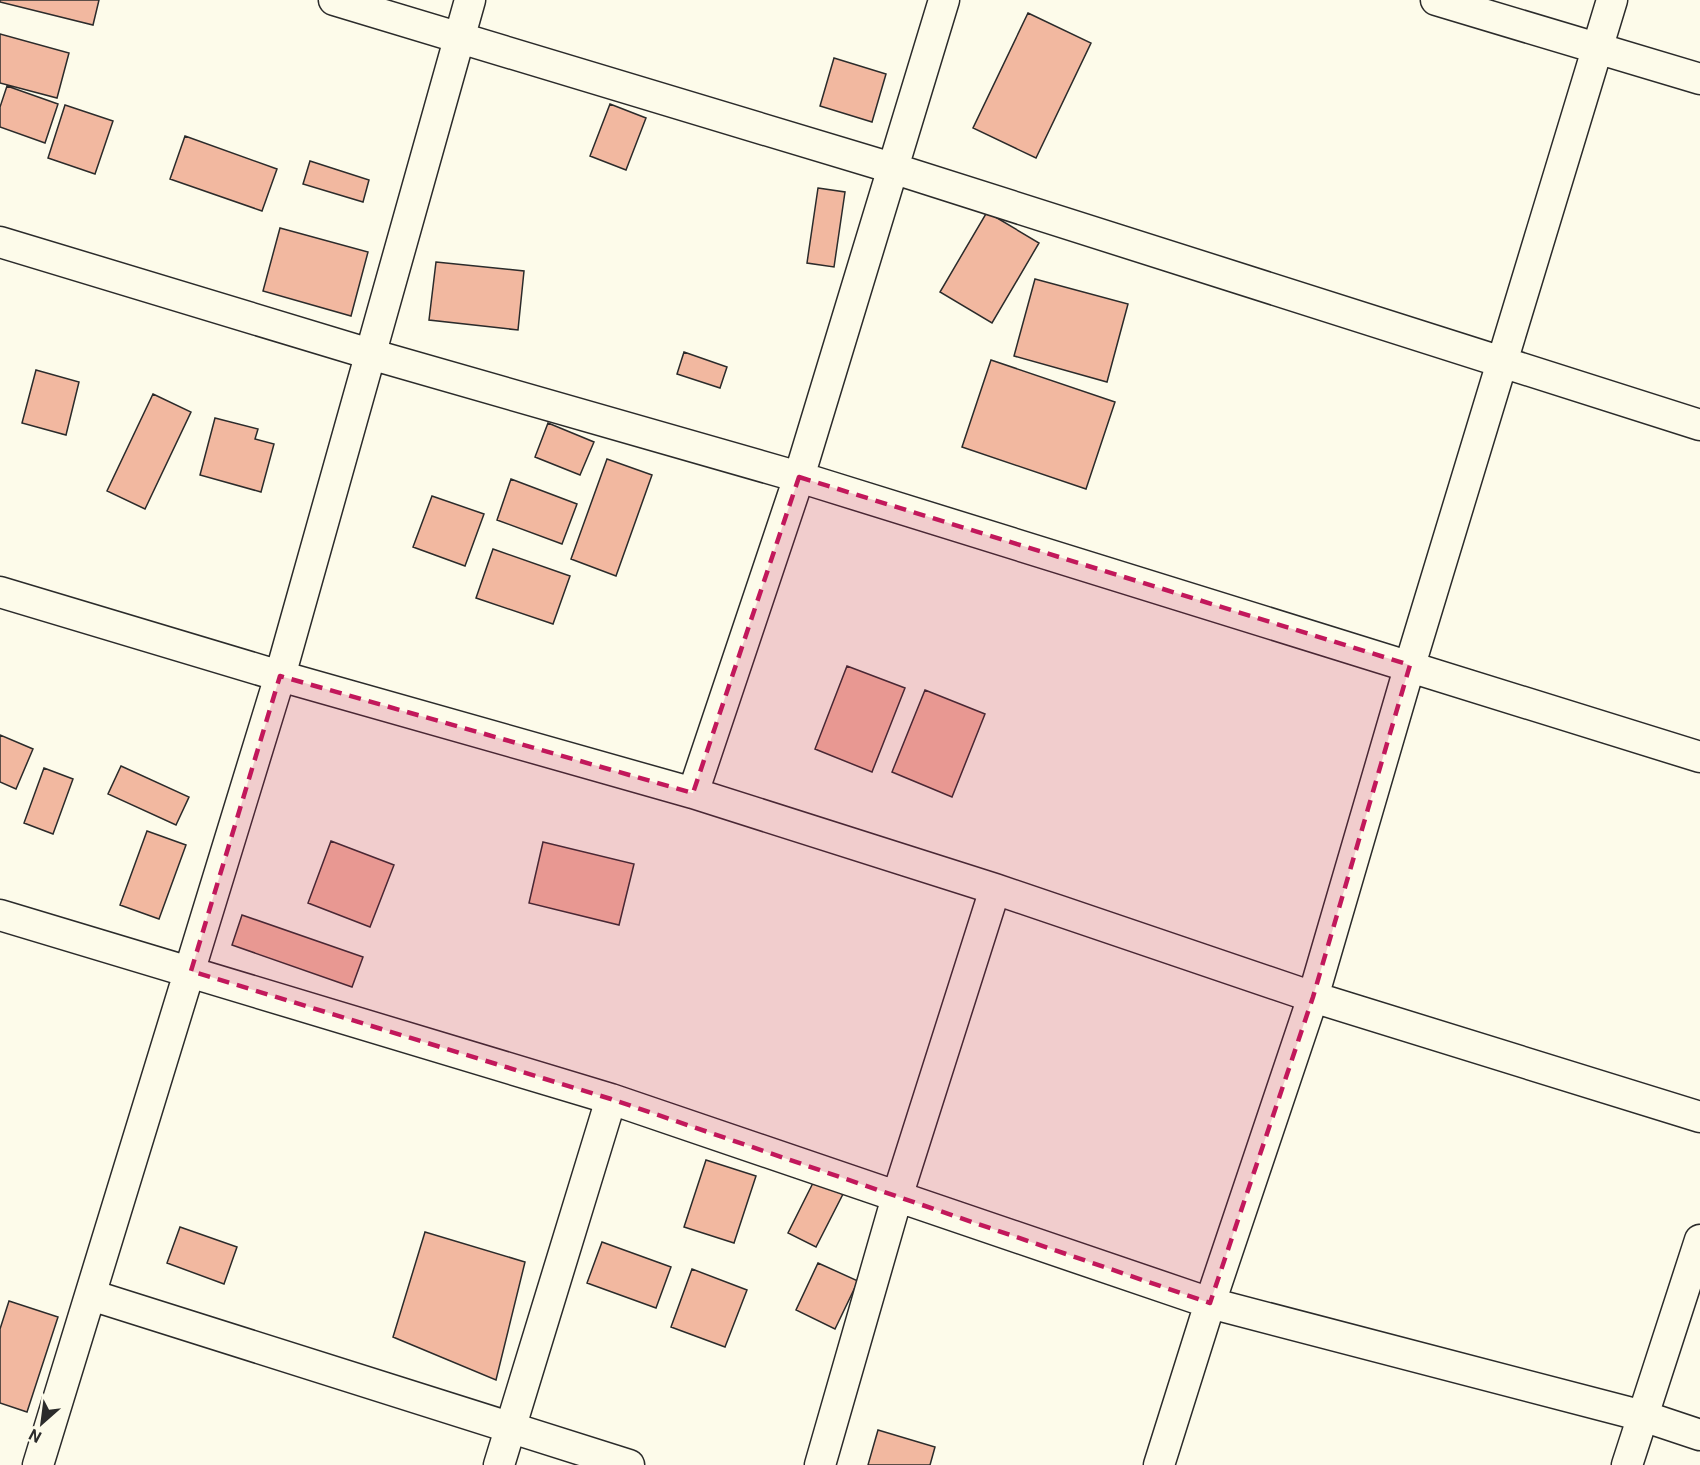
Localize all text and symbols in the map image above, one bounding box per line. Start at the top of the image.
north arrow [12,1393,72,1453]
text: N [26,1425,45,1447]

